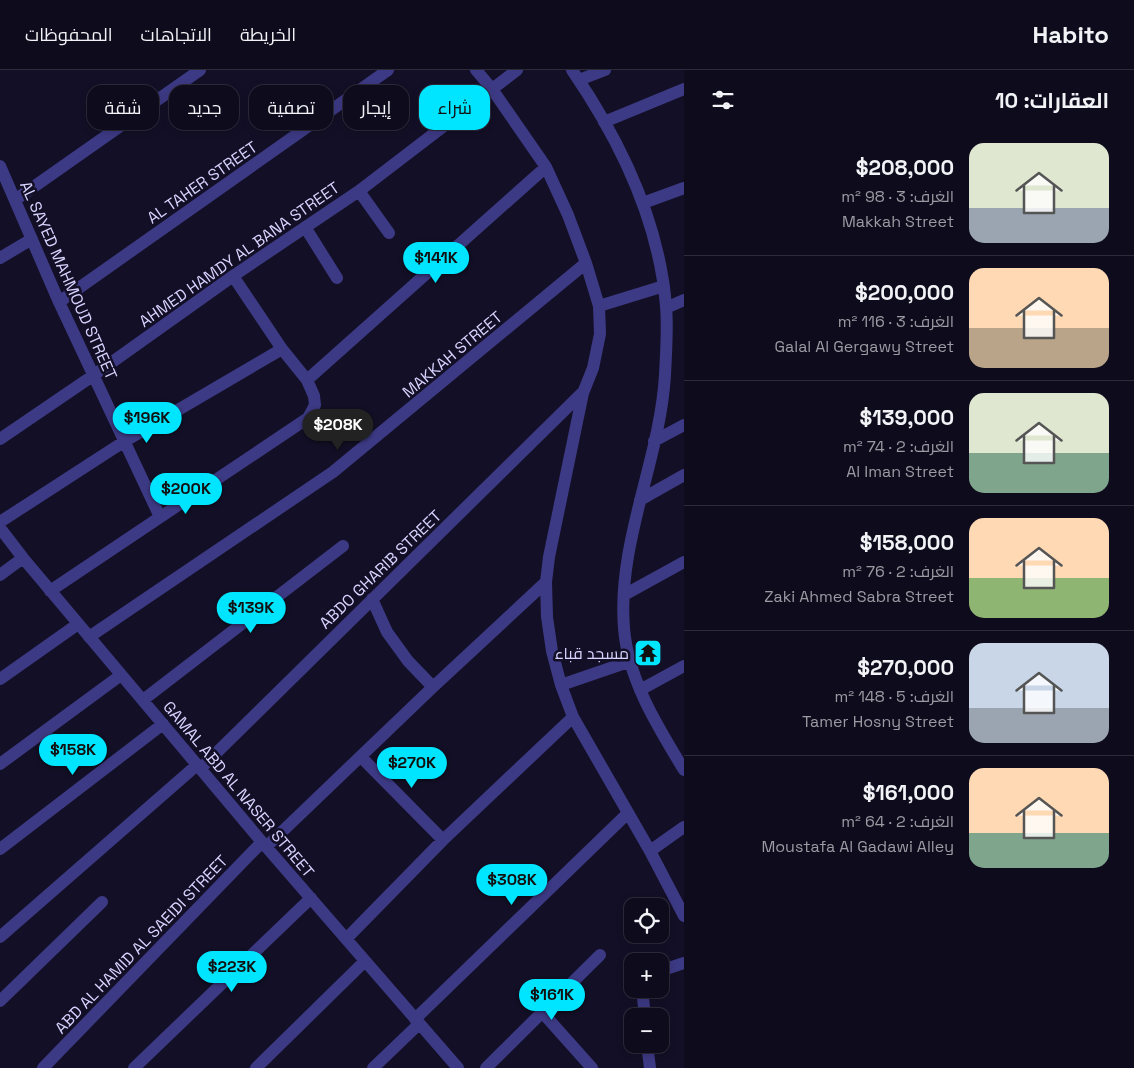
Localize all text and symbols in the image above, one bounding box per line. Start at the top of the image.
text: Habito [1032,19,1109,50]
text: المحفوظات [25,23,113,46]
text: الاتجاهات [141,23,212,46]
text: الخريطة [240,23,296,46]
chip: شقة [87,85,159,130]
chip: جديد [169,85,239,130]
chip: تصفية [249,85,333,130]
chip: إيجار [343,85,409,130]
chip: شراء [419,85,490,130]
icon: filters [709,86,737,114]
text: العقارات: 10 [995,87,1109,114]
street label: AL TAHER STREET [143,136,262,228]
text: $208,000 [856,154,954,181]
icon: home [1009,163,1069,223]
street label: AHMED HAMDY AL BANA STREET [135,177,344,332]
street label: AL SAYED MAHMOUD STREET [15,178,122,383]
text: الغرف: 3 · 98 m² [841,186,954,207]
text: Makkah Street [842,211,954,232]
pin: $141K [401,242,471,284]
text: $141K [414,247,458,268]
text: $200,000 [855,279,954,306]
icon: home [1009,288,1069,348]
street label: MAKKAH STREET [398,306,507,402]
text: الغرف: 3 · 116 m² [838,311,954,332]
text: Galal Al Gergawy Street [774,336,954,357]
pin: $196K [112,402,182,444]
text: $139,000 [860,404,954,431]
text: $196K [124,407,170,428]
pin: $208K [303,408,373,451]
icon: home [1009,413,1069,473]
text: $208K [313,414,363,435]
text: الغرف: 2 · 74 m² [843,436,954,457]
text: Al Iman Street [846,461,954,482]
pin: $200K [151,472,221,515]
text: $200K [161,478,211,499]
street label: ABDO GHARIB STREET [315,505,446,633]
text: $158,000 [860,529,954,556]
icon: home [1009,538,1069,598]
text: الغرف: 2 · 76 m² [842,561,954,582]
text: Zaki Ahmed Sabra Street [764,586,954,607]
pin: $139K [216,592,286,634]
text: $139K [228,597,274,618]
temple icon: مسجد قباء [633,638,663,668]
place label: مسجد قباء [555,643,629,664]
text: $270,000 [857,654,954,681]
icon: home [1009,663,1069,723]
text: الغرف: 5 · 148 m² [834,686,954,707]
street label: GAMAL ABD AL NASER STREET [158,697,319,882]
text: Tamer Hosny Street [802,711,954,732]
pin: $158K [38,734,108,776]
text: $158K [50,739,96,760]
pin: $270K [377,746,447,789]
text: $270K [388,752,436,773]
text: $161,000 [863,779,954,806]
icon: home [1009,788,1069,848]
text: الغرف: 2 · 64 m² [841,811,954,832]
text: Moustafa Al Gadawi Alley [761,836,954,857]
street label: ABD AL HAMID AL SAEIDI STREET [50,851,232,1038]
pin: $308K [477,864,547,906]
text: $308K [487,869,537,890]
map controls [624,898,669,1053]
button: locate [624,898,669,943]
pin: $223K [197,950,267,993]
button: + [624,953,669,998]
text: $223K [208,956,256,977]
pin: $161K [517,978,587,1021]
text: $161K [530,984,574,1005]
button: − [624,1008,669,1053]

